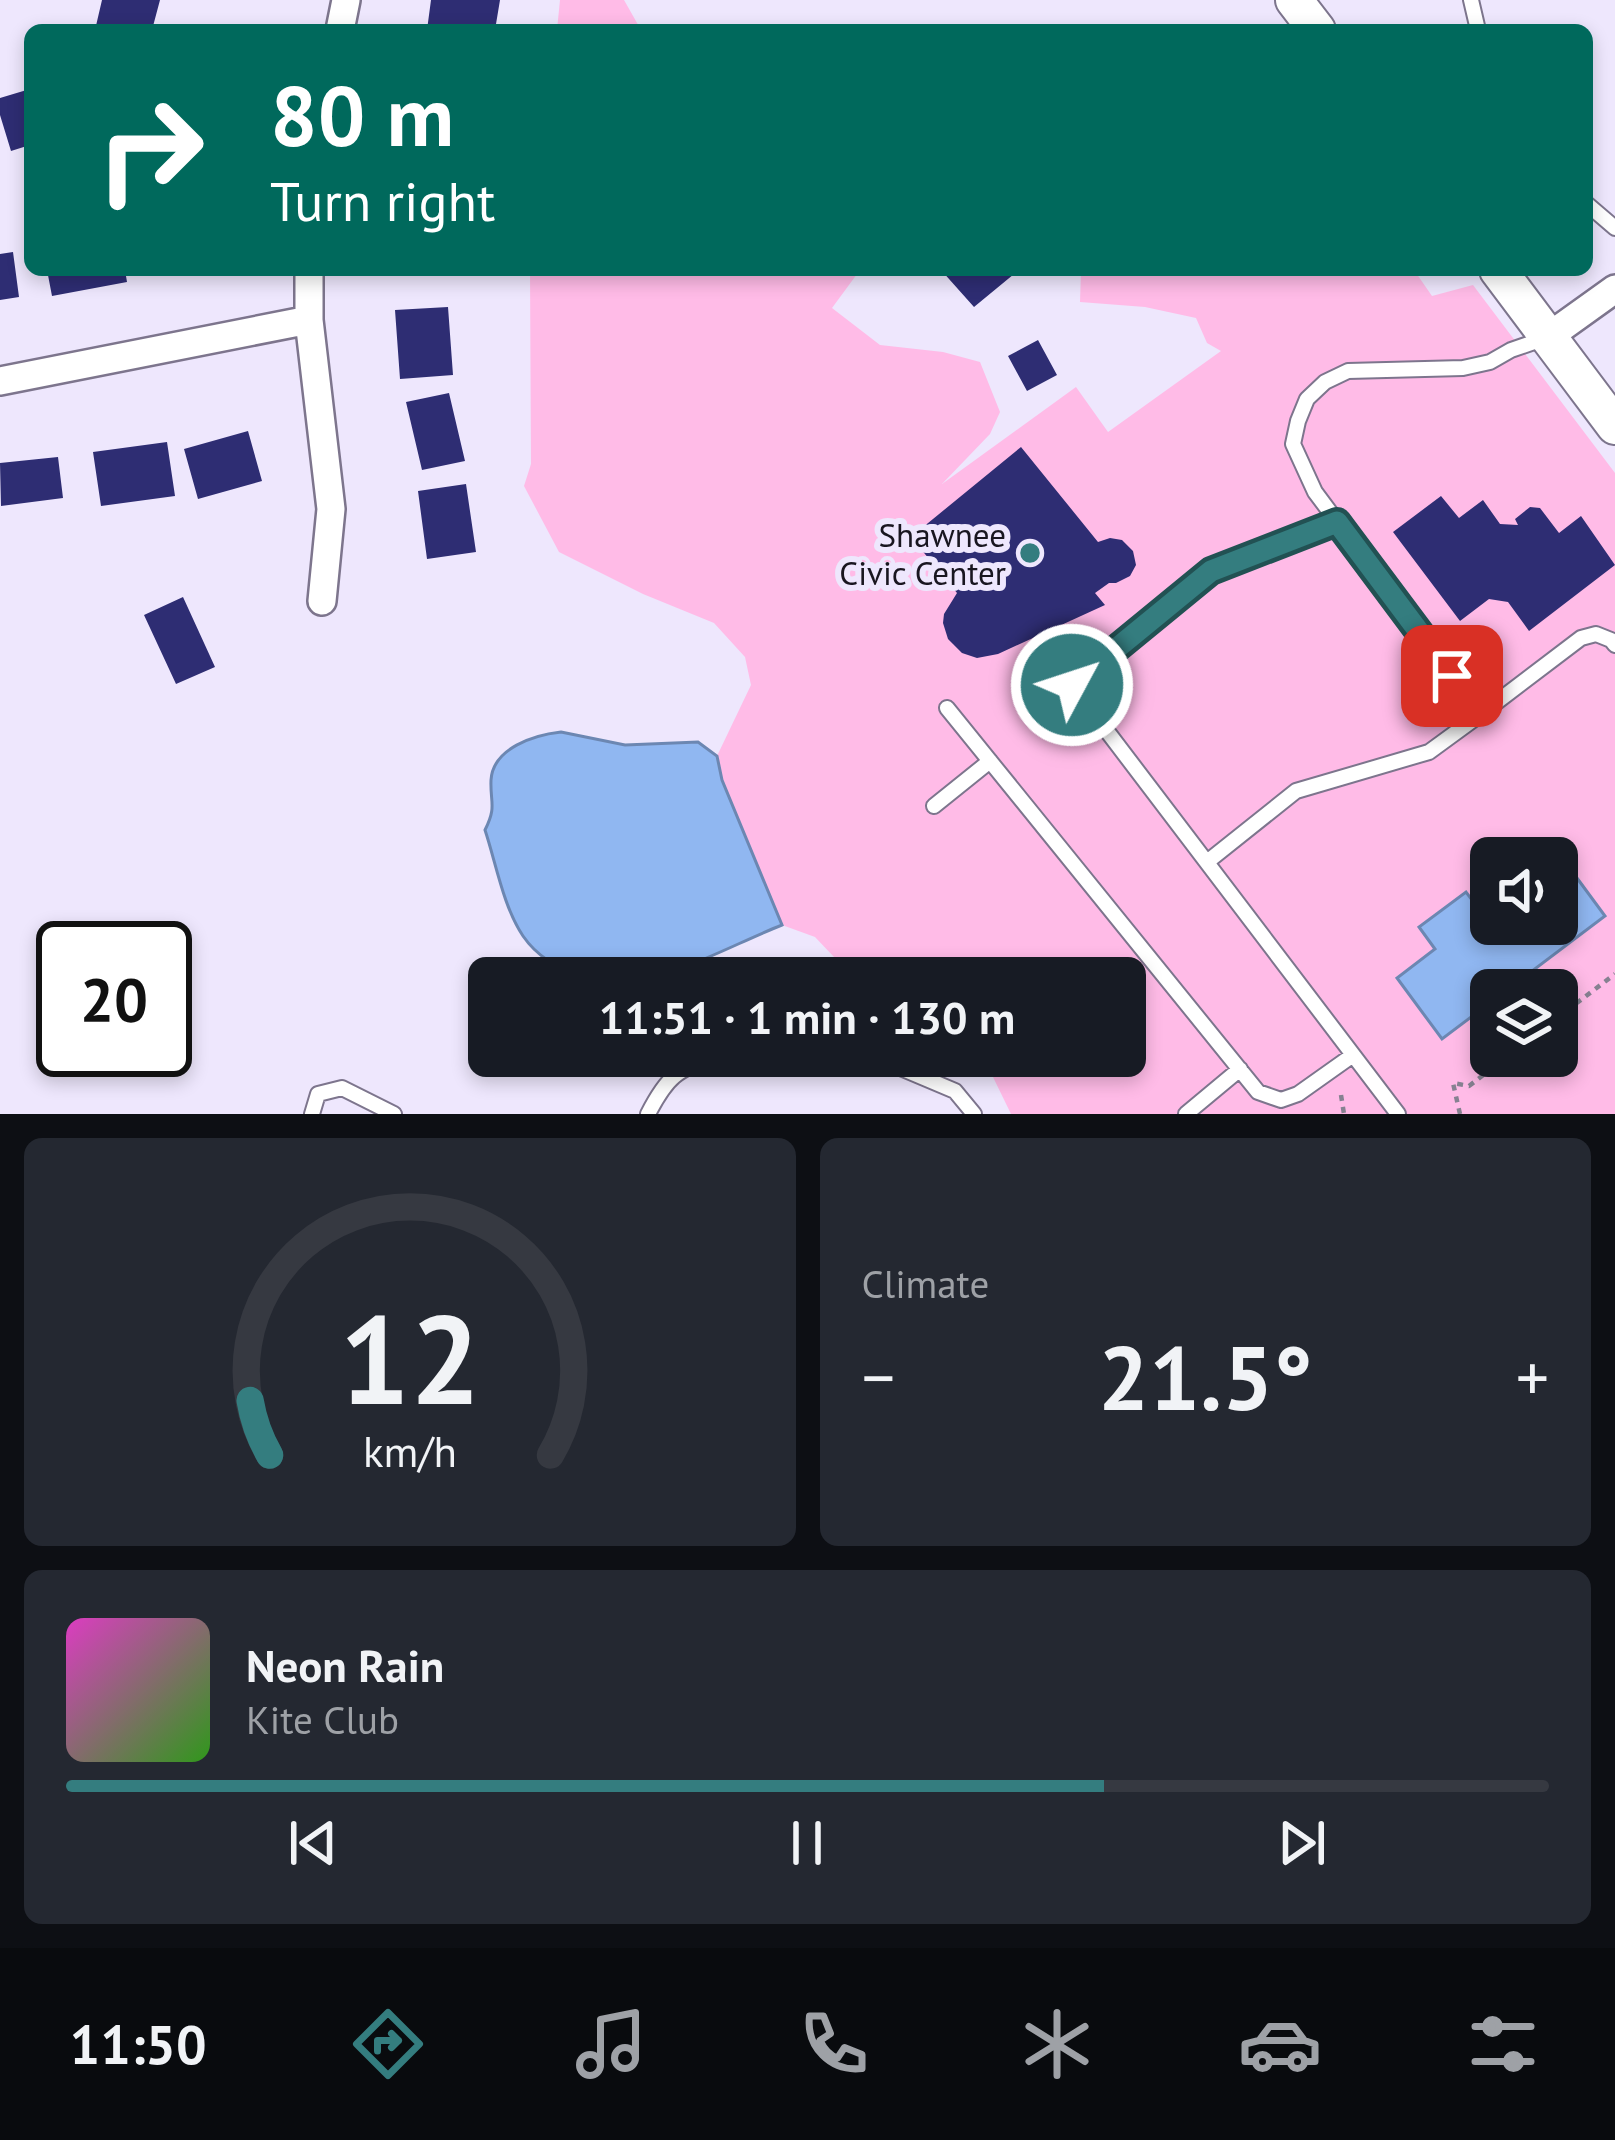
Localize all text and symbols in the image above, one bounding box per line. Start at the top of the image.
text: 80 m [270,60,454,169]
icon: right [72,72,228,228]
text: Turn right [270,166,495,236]
place label: Shawnee Civic Center [839,513,1006,594]
marker: Shawnee Civic Center [1017,540,1043,566]
position arrow [1009,622,1135,748]
pin [1401,625,1503,727]
icon: arrive [1419,643,1485,709]
map controls [1470,837,1578,1077]
button: sound [1470,837,1578,945]
speed limit sign: 20 [36,921,192,1077]
button: layers [1470,969,1578,1077]
text: 11:51 · 1 min · 130 m [599,988,1015,1046]
text: Climate [862,1258,989,1309]
text: 12 [339,1277,481,1438]
text: 21.5° [1098,1318,1313,1435]
text: − [862,1334,895,1419]
text: + [1516,1334,1549,1419]
text: km/h [363,1423,457,1479]
text: Neon Rain [246,1636,444,1694]
text: Kite Club [246,1694,399,1745]
icon: previous [280,1810,346,1876]
icon: pause [774,1810,840,1876]
icon: next [1269,1810,1335,1876]
icon: directions [346,2002,430,2086]
icon: music [569,2002,653,2086]
icon: phone [792,2002,876,2086]
icon: climate [1015,2002,1099,2086]
icon: car [1238,2002,1322,2086]
icon: filters [1461,2002,1545,2086]
text: 11:50 [70,2009,207,2079]

